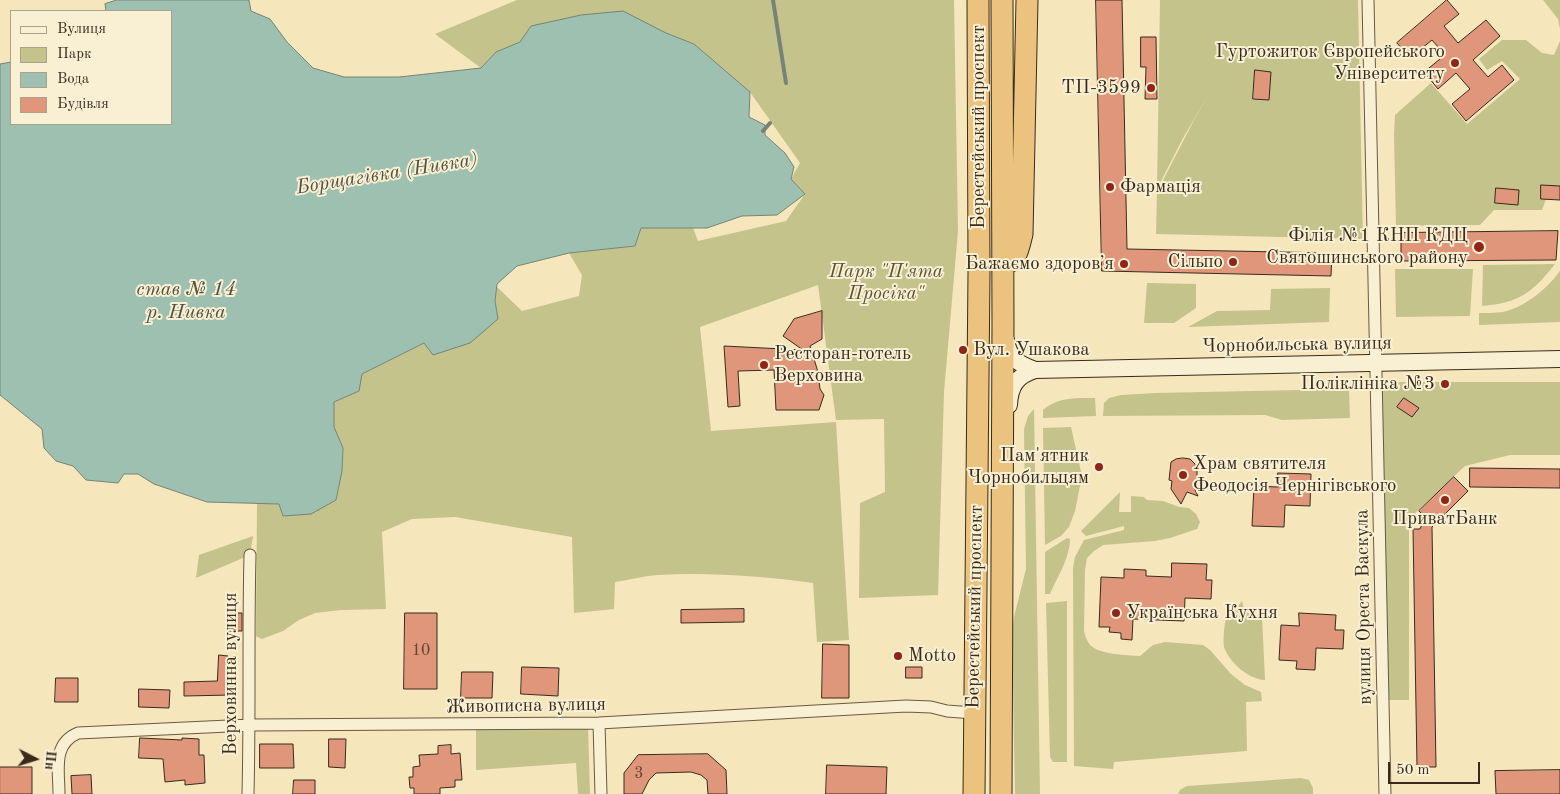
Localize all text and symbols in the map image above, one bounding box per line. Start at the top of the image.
legend [10,10,172,125]
text: Вулиця [57,22,106,37]
street label: Берестейський проспект [968,25,990,229]
place label: Гуртожиток Європейського Університету [1215,41,1445,85]
text: Парк [57,47,92,62]
marker: Гуртожиток Європейського Університету [1449,57,1461,69]
text: Вода [57,72,89,87]
place label: ТП-3599 [1061,77,1141,99]
marker: ТП-3599 [1145,82,1157,94]
text: Будівля [57,97,109,112]
water label: Борщагівка (Нивка) [295,148,479,200]
place label: Фармація [1120,176,1201,198]
marker: Фармація [1104,181,1116,193]
place label: Філія №1 КНП КДЦ Святошинського району [1266,225,1468,269]
marker: Філія №1 КНП КДЦ Святошинського району [1472,240,1486,254]
place label: Сільпо [1168,251,1223,273]
place label: Бажаємо здоровʼя [965,253,1114,275]
marker: Сільпо [1227,256,1239,268]
marker: Бажаємо здоровʼя [1118,258,1130,270]
park label: Парк "П'ята Просіка" [829,261,943,305]
water label: став № 14 р. Нивка [136,278,236,325]
street label: Чорнобильська вулиця [1202,332,1392,358]
place label: Вул. Ушакова [973,339,1090,361]
place label: Ресторан-готель Верховина [774,343,911,387]
marker: Вул. Ушакова [957,344,969,356]
marker: Ресторан-готель Верховина [758,359,770,371]
place label: Поліклініка №3 [1301,373,1435,395]
marker: Поліклініка №3 [1439,378,1451,390]
place label: Пам'ятник Чорнобильцям [968,445,1089,489]
place label: Храм святителя Феодосія Чернігівського [1193,453,1396,497]
marker: Пам'ятник Чорнобильцям [1093,461,1105,473]
marker: Храм святителя Феодосія Чернігівського [1177,469,1189,481]
marker: ПриватБанк [1439,494,1451,506]
street label: Берестейський проспект [962,505,988,709]
place label: ПриватБанк [1392,508,1498,530]
street label: вулиця Ореста Васкула [1351,509,1377,705]
street label: Верховинна вулиця [220,592,242,756]
place label: Українська Кухня [1126,602,1278,624]
marker: Українська Кухня [1110,607,1122,619]
house number: 10 [412,641,430,661]
place label: Motto [908,645,956,667]
marker: Motto [892,650,904,662]
street label: Живописна вулиця [446,693,606,719]
north arrow [10,734,60,784]
text: Пн [42,750,58,771]
scale bar [1390,752,1482,784]
text: 50 m [1396,763,1430,778]
house number: 3 [634,764,644,784]

